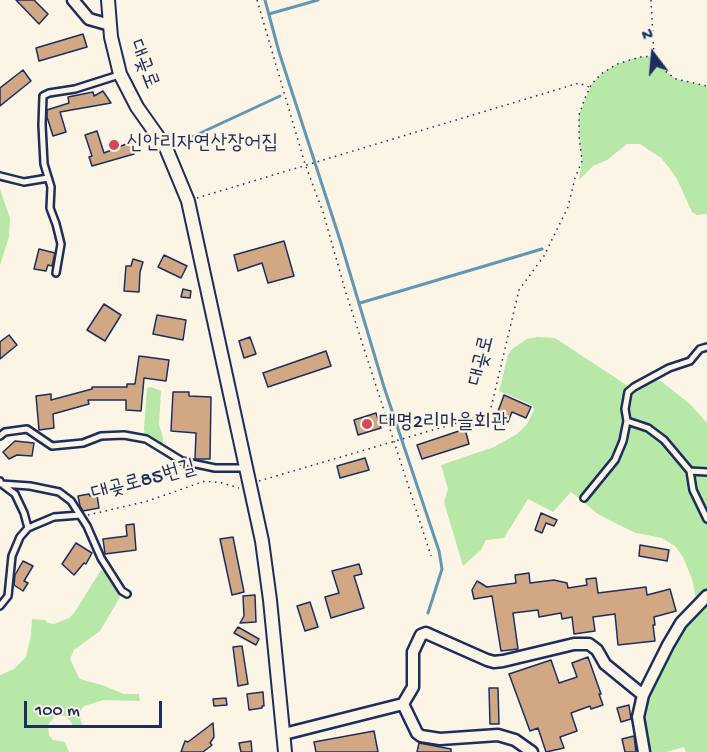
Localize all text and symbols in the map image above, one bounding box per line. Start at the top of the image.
north arrow [623,24,683,84]
text: N [640,26,656,47]
street label: 대곶로 [121,37,163,93]
place label: 신안리자연산장어집 [126,132,278,158]
marker: 신안리자연산장어집 [107,138,121,152]
street label: 대곶로 [465,333,501,389]
place label: 대명2리마을회관 [379,411,508,437]
marker: 대명2리마을회관 [360,417,374,431]
street label: 대곶로85번길 [89,456,199,508]
scale bar [27,689,165,727]
text: 100 m [35,701,80,722]

